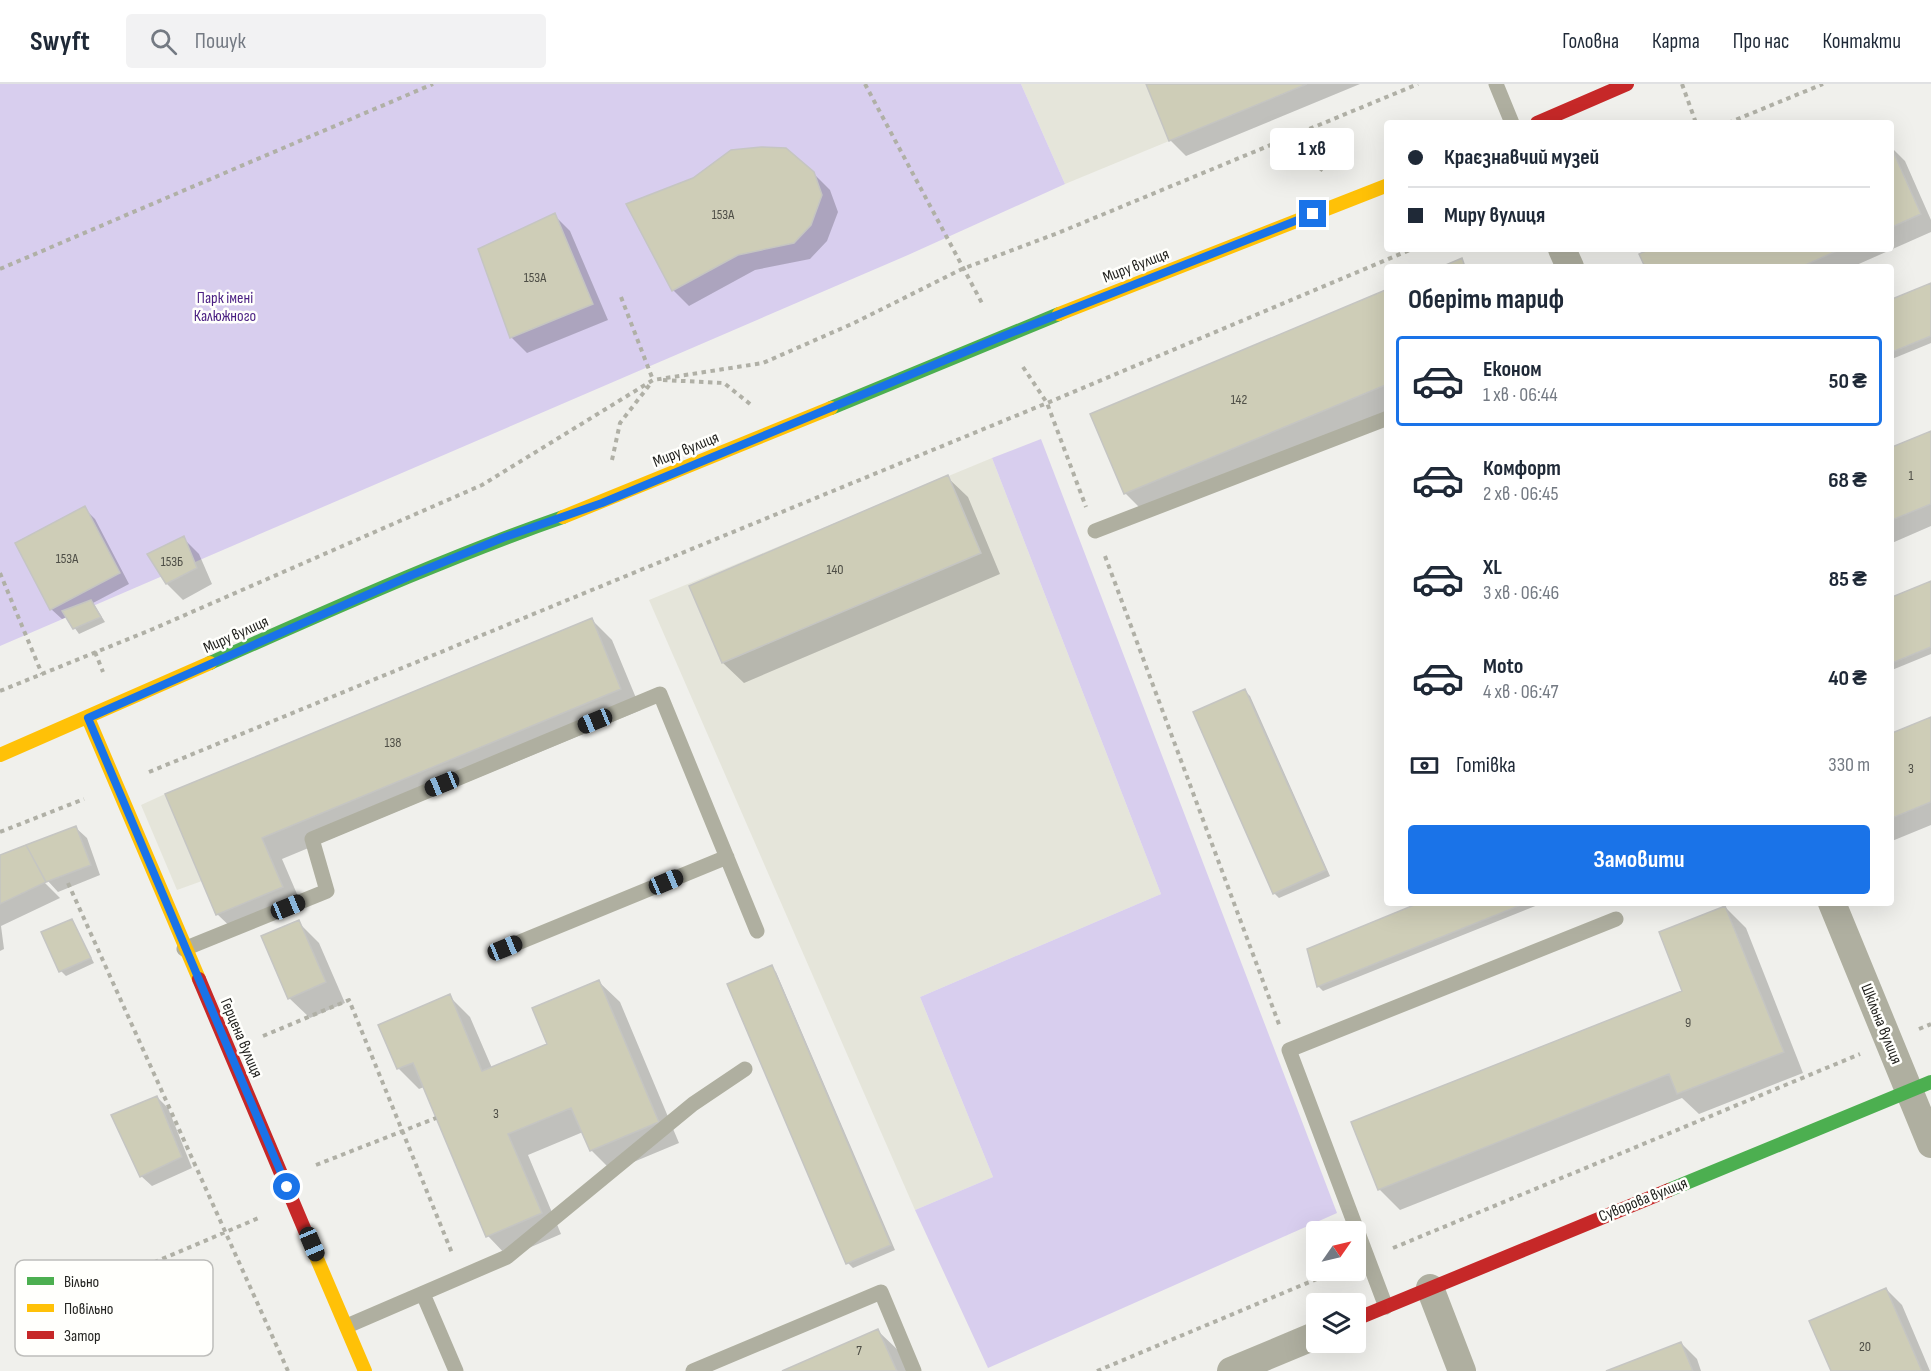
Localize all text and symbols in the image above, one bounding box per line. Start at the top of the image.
search box [126,14,546,68]
text: Swyft [30,25,90,58]
icon: search [147,25,180,58]
text: Пошук [195,28,246,55]
text: Головна [1562,29,1619,54]
text: Карта [1652,29,1700,54]
text: Про нас [1733,29,1789,54]
text: Контакти [1822,29,1901,54]
callout: 1 хв [1271,127,1355,169]
text: 1 хв [1298,137,1326,161]
text: Краєзнавчий музей [1444,144,1599,171]
route end [1299,200,1326,227]
text: Миру вулиця [1444,202,1545,229]
house number: 153А [712,206,735,223]
street label: Миру вулиця [1100,245,1172,287]
house number: 153А [524,269,547,286]
text: Оберіть тариф [1408,284,1564,316]
park label: Парк імені Калюжного [194,289,256,326]
icon: car [1411,354,1465,408]
text: Економ [1483,356,1542,383]
text: 50 ₴ [1829,368,1867,395]
text: 1 хв · 06:44 [1483,383,1558,407]
house number: 142 [1231,391,1248,408]
street label: Миру вулиця [650,428,722,472]
icon: car [1411,453,1465,507]
text: Комфорт [1483,455,1561,482]
text: 68 ₴ [1828,467,1867,494]
house number: 1 [1909,467,1914,484]
text: 2 хв · 06:45 [1483,482,1558,506]
house number: 153А [56,550,79,567]
icon: car [1411,552,1465,606]
house number: 153Б [161,553,183,570]
text: XL [1483,554,1502,581]
house number: 140 [827,561,844,578]
text: 85 ₴ [1829,566,1867,593]
text: 3 хв · 06:46 [1483,581,1559,605]
street label: Миру вулиця [200,612,272,658]
icon: car [1411,651,1465,705]
text: Moto [1483,653,1523,680]
text: 40 ₴ [1828,665,1867,692]
text: 4 хв · 06:47 [1483,680,1558,704]
car [575,706,615,736]
house number: 138 [385,734,401,751]
icon: cash [1408,749,1441,782]
text: Готівка [1456,752,1516,779]
text: 330 m [1828,753,1870,777]
house number: 3 [1908,760,1914,777]
car [422,769,462,799]
button: Замовити [1408,825,1870,894]
car [646,867,686,897]
car [268,892,308,922]
car [485,933,525,963]
street label: Шкільна вулиця [1856,981,1906,1067]
street label: Герцена вулиця [216,995,266,1081]
house number: 9 [1685,1014,1691,1031]
house number: 3 [493,1105,499,1122]
route start [273,1173,300,1200]
street label: Суворова вулиця [1596,1174,1690,1226]
north arrow [1306,1221,1366,1281]
map controls [1306,1221,1366,1353]
car [297,1224,327,1264]
legend [15,1260,213,1356]
text: Вільно [64,1273,99,1292]
button: layers [1306,1293,1366,1353]
text: Повільно [64,1300,114,1319]
text: Затор [64,1327,101,1346]
house number: 20 [1859,1338,1871,1355]
house number: 7 [856,1342,862,1359]

